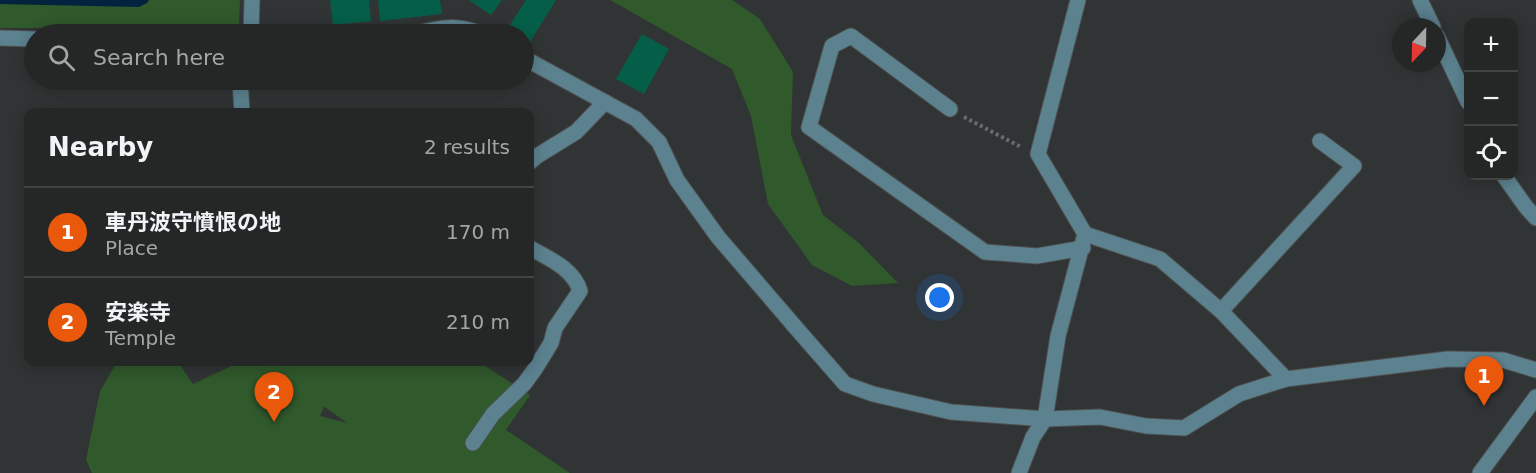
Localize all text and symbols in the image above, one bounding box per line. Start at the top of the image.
north arrow [1392,18,1446,72]
map controls [1464,18,1518,180]
button: + [1464,18,1518,72]
search box [24,24,534,90]
icon: search [45,41,78,74]
text: Search here [93,45,225,70]
button: − [1464,72,1518,126]
button: locate [1464,126,1518,180]
text: Nearby [48,132,153,162]
text: 2 results [424,135,510,159]
text: 車丹波守憤恨の地 [105,210,281,235]
text: 1 [61,220,74,244]
text: 170 m [446,220,510,244]
text: Place [105,236,158,260]
your location [925,283,954,312]
text: 安楽寺 [105,300,171,325]
text: 2 [61,310,74,334]
text: 210 m [446,310,510,334]
text: Temple [105,326,176,350]
pin: 1 [1464,356,1504,406]
pin: 2 [254,372,294,422]

